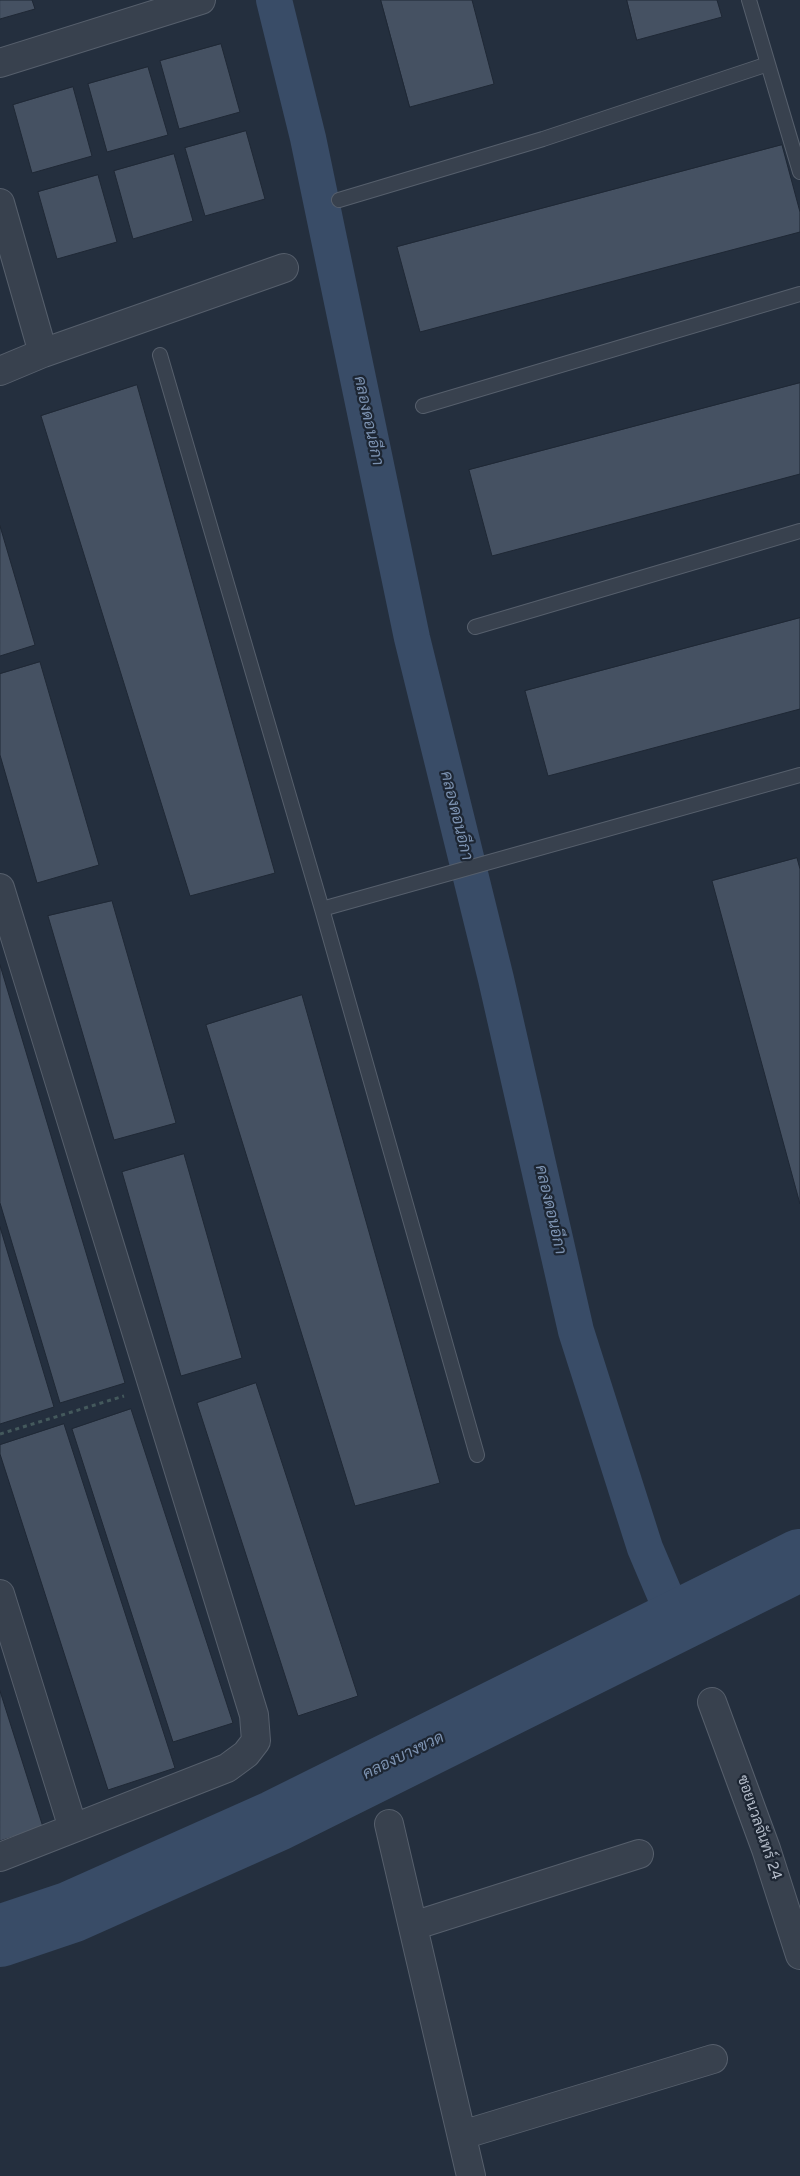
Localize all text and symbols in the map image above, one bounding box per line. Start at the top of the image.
water label: คลองดอนอีกา [348,374,386,468]
water label: คลองดอนอีกา [435,770,475,862]
water label: คลองดอนอีกา [529,1164,569,1256]
water label: คลองบางขวด [360,1729,448,1785]
street label: ซอยนวลจันทร์ 24 [732,1773,784,1883]

